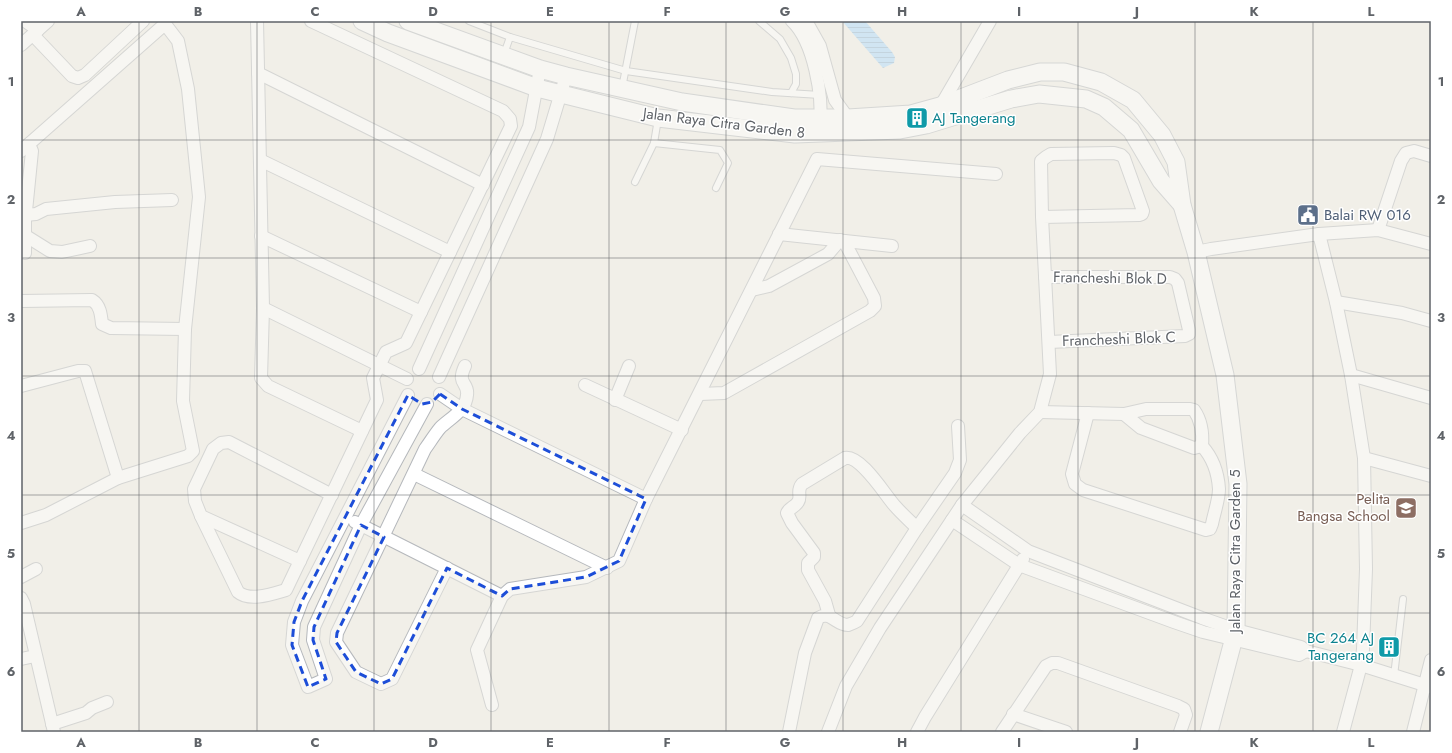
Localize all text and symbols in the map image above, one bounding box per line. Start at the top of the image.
text: A [75,2,86,21]
text: B [194,2,203,21]
text: C [310,2,320,21]
text: D [428,2,438,21]
text: E [546,2,554,21]
text: F [663,2,671,21]
text: G [780,2,791,21]
text: H [897,2,907,21]
text: I [1017,2,1021,21]
text: J [1132,2,1139,21]
text: K [1249,2,1259,21]
text: L [1368,2,1375,21]
text: 1 [8,72,14,91]
text: 1 [1438,72,1444,91]
street label: Jalan Raya Citra Garden 8 [640,102,806,144]
building icon: AJ Tangerang [904,105,930,131]
place label: AJ Tangerang [932,107,1016,129]
text: 2 [7,190,15,209]
text: 2 [1437,190,1445,209]
public building icon: Balai RW 016 [1295,202,1321,228]
place label: Balai RW 016 [1324,204,1411,226]
street label: Francheshi Blok D [1053,266,1167,290]
text: 3 [7,308,15,327]
text: 3 [1437,308,1445,327]
street label: Francheshi Blok C [1062,326,1176,352]
text: 4 [6,426,16,445]
text: 4 [1436,426,1446,445]
street label: Jalan Raya Citra Garden 5 [1224,469,1246,635]
place label: Pelita Bangsa School [1297,488,1390,527]
school or university icon: Pelita Bangsa School [1393,495,1419,521]
text: 5 [7,544,15,563]
text: 5 [1437,544,1445,563]
place label: BC 264 AJ Tangerang [1307,627,1374,666]
building icon: BC 264 AJ Tangerang [1376,634,1402,660]
text: 6 [7,662,16,681]
text: 6 [1437,662,1446,681]
text: A [75,733,86,752]
text: B [194,733,203,752]
text: C [310,733,320,752]
text: D [428,733,438,752]
text: E [546,733,554,752]
text: F [663,733,671,752]
text: G [780,733,791,752]
text: H [897,733,907,752]
text: I [1017,733,1021,752]
text: J [1132,733,1139,752]
text: K [1249,733,1259,752]
text: L [1368,733,1375,752]

